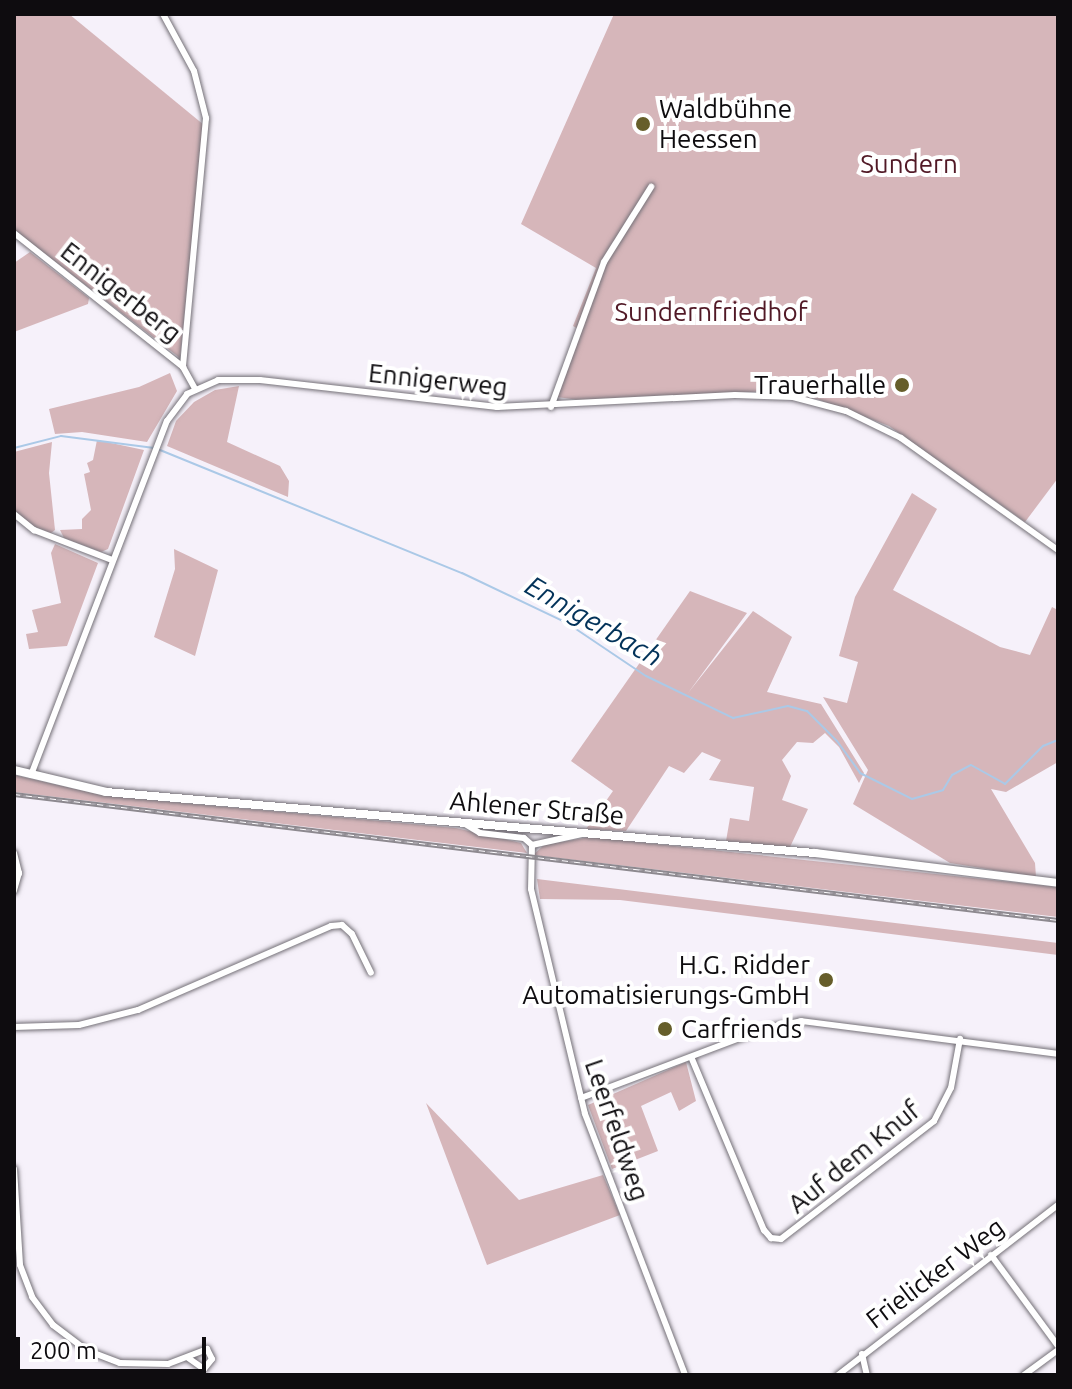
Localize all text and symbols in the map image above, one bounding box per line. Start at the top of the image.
place label: Waldbühne Heessen [659,93,792,154]
marker: Waldbühne Heessen [634,115,652,133]
park label: Sundern [860,148,958,180]
street label: Ennigerberg [55,235,187,349]
park label: Sundernfriedhof [614,296,808,328]
street label: Ennigerweg [367,357,509,403]
place label: Trauerhalle [754,369,886,401]
marker: Trauerhalle [893,376,911,394]
water label: Ennigerbach [520,568,668,674]
street label: Ahlener Straße [448,785,626,831]
place label: H.G. Ridder Automatisierungs-GmbH [522,949,810,1010]
marker: H.G. Ridder Automatisierungs-GmbH [817,971,835,989]
place label: Carfriends [681,1013,802,1045]
marker: Carfriends [656,1020,674,1038]
street label: Leerfeldweg [578,1055,656,1205]
street label: Auf dem Knuf [782,1094,926,1220]
street label: Frielicker Weg [860,1211,1010,1335]
scale bar [20,1321,210,1371]
text: 200 m [30,1337,97,1364]

